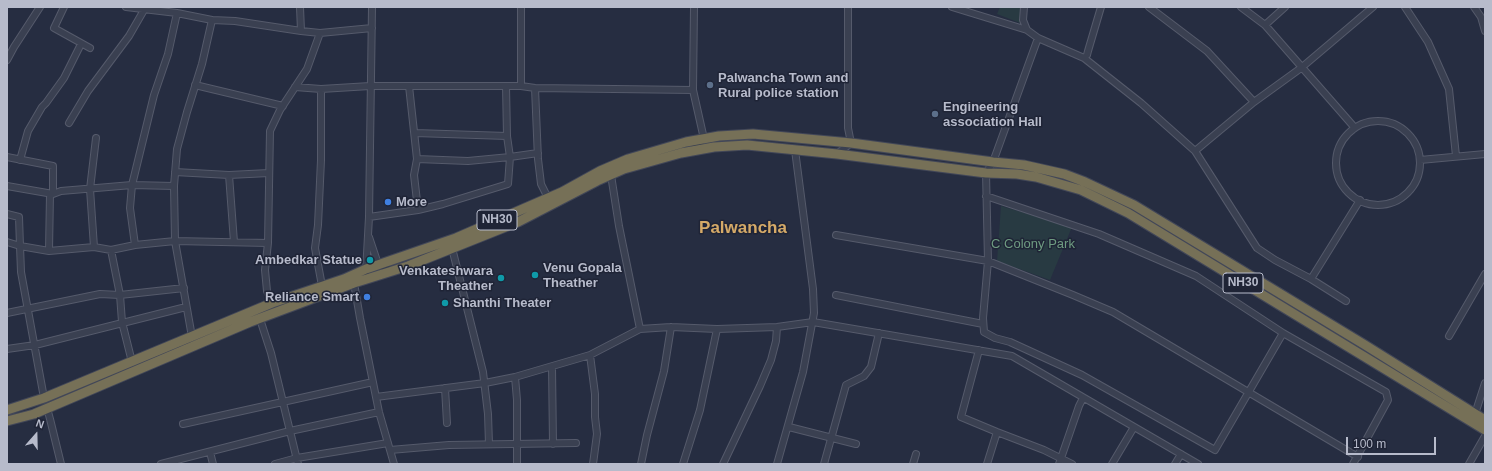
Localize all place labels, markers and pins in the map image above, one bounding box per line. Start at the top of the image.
place label: Palwancha Town and Rural police station [718,70,849,101]
marker: Palwancha Town and Rural police station [705,80,715,90]
place label: Engineering association Hall [943,99,1042,130]
marker: Engineering association Hall [930,109,940,119]
place label: More [396,194,427,210]
marker: More [383,197,393,207]
place label: Ambedkar Statue [255,252,362,268]
marker: Ambedkar Statue [365,255,375,265]
place label: Venu Gopala Theather [543,260,622,291]
place label: Venkateshwara Theather [399,263,493,294]
marker: Venu Gopala Theather [530,270,540,280]
marker: Venkateshwara Theather [496,273,506,283]
place label: Reliance Smart [265,289,359,305]
marker: Reliance Smart [362,292,372,302]
place label: Shanthi Theater [453,295,551,311]
marker: Shanthi Theater [440,298,450,308]

